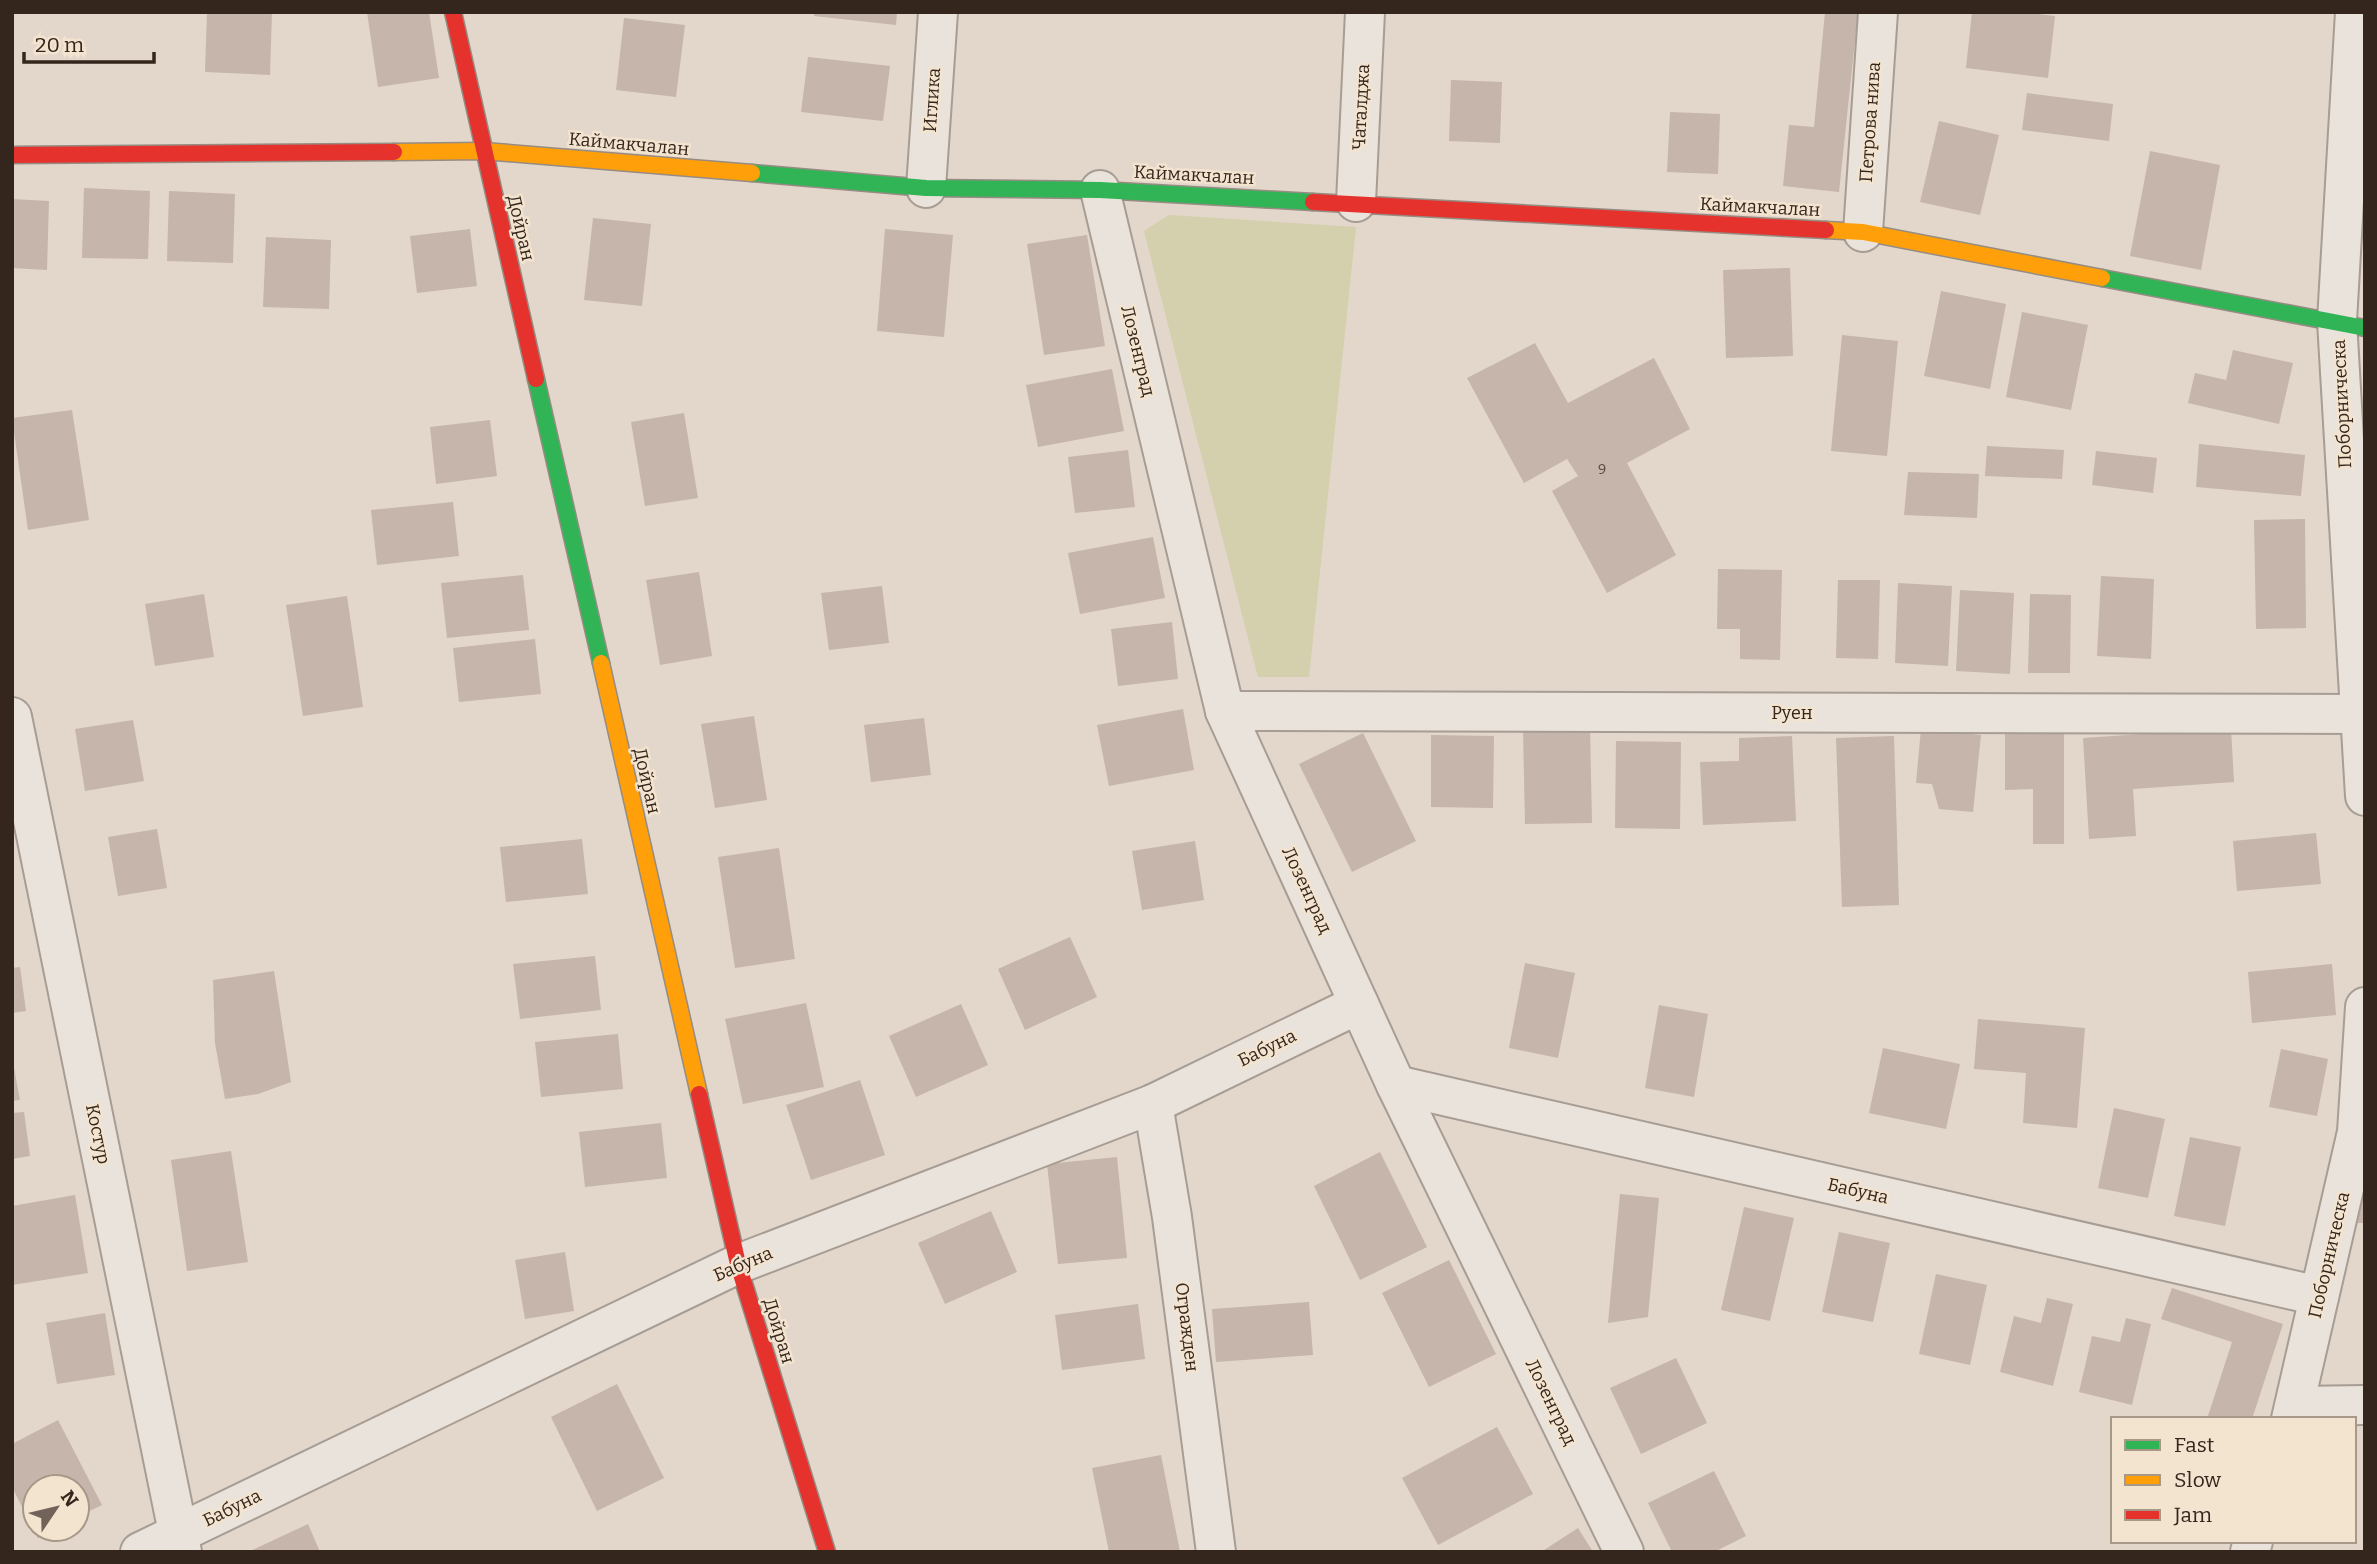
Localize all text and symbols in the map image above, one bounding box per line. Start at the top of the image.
scale bar [24,21,154,65]
text: 20 m [35,32,84,58]
street label: Петрова нива [1855,61,1885,183]
street label: Чаталджа [1348,63,1374,151]
street label: Иглика [919,67,945,133]
street label: Каймакчалан [568,128,690,160]
street label: Каймакчалан [1133,161,1255,189]
street label: Дойран [503,193,539,263]
street label: Каймакчалан [1699,193,1821,221]
street label: Лозенград [1116,303,1160,399]
street label: Поборническа [2328,339,2356,469]
house number: 9 [1598,461,1606,478]
street label: Руен [1771,702,1813,724]
street label: Дойран [629,746,665,816]
street label: Лозенград [1277,843,1337,937]
street label: Бабуна [1234,1024,1300,1072]
street label: Костур [81,1102,115,1166]
street label: Бабуна [1825,1173,1891,1209]
street label: Поборническа [2304,1190,2354,1320]
street label: Бабуна [710,1242,776,1286]
street label: Огражден [1171,1281,1203,1373]
street label: Дойран [759,1296,799,1366]
street label: Лозенград [1521,1355,1581,1449]
legend [2111,1417,2356,1543]
text: Fast [2174,1432,2215,1458]
text: Slow [2174,1467,2221,1493]
north arrow [21,1473,91,1543]
street label: Бабуна [199,1484,265,1532]
text: N [56,1486,83,1511]
text: Jam [2173,1502,2212,1528]

